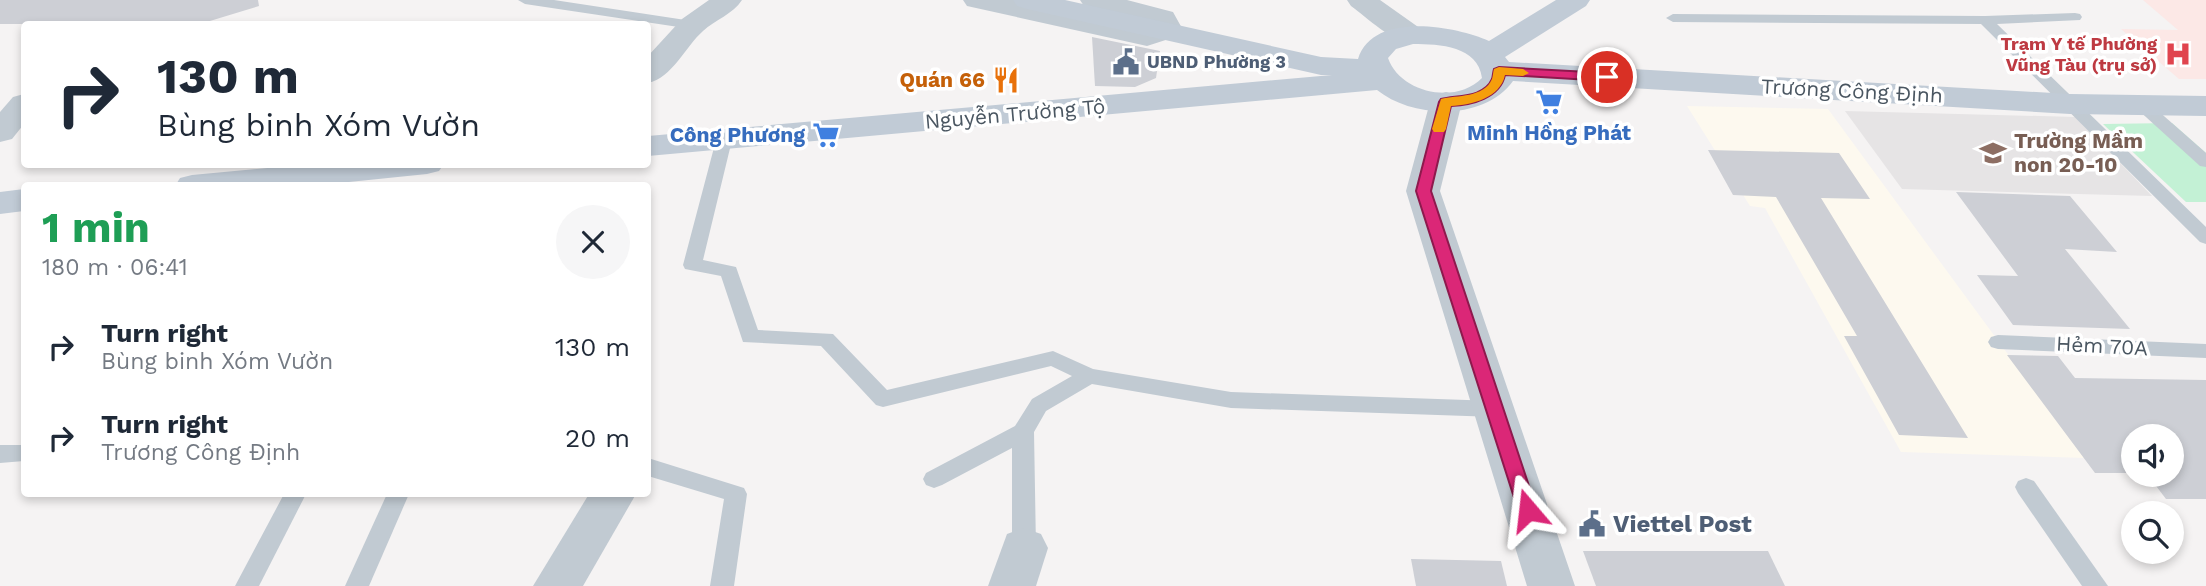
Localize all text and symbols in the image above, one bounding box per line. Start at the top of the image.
place label: Trạm Y tế Phường Vũng Tàu (trụ sở) [2000,33,2158,75]
hospital icon: Trạm Y tế Phường Vũng Tàu (trụ sở) [2163,39,2193,69]
text: 130 m [157,47,299,105]
public building icon: UBND Phường 3 [1111,47,1141,77]
pin [1577,47,1637,107]
icon: right [42,49,133,140]
place label: UBND Phường 3 [1147,51,1286,72]
icon: arrive [1588,58,1626,96]
restaurant icon: Quán 66 [991,65,1021,95]
place label: Quán 66 [899,67,985,92]
street label: Trương Công Định [1760,73,1944,108]
supermarket icon: Minh Hồng Phát [1534,87,1564,117]
street label: Nguyễn Trường Tộ [924,93,1106,134]
text: Bùng binh Xóm Vườn [157,106,480,144]
supermarket icon: Công Phương [811,120,841,150]
place label: Minh Hồng Phát [1467,120,1631,145]
place label: Công Phương [670,122,805,147]
place label: Trường Mầm non 20-10 [2014,128,2143,177]
school or university icon: Trường Mầm non 20-10 [1978,138,2008,168]
text: 1 min [42,203,150,252]
button: close [556,205,630,279]
text: 180 m · 06:41 [42,254,188,281]
text: Turn right [101,318,228,348]
icon: right [42,328,80,366]
street label: Hẻm 70A [2055,331,2149,360]
text: 130 m [555,332,630,362]
text: Bùng binh Xóm Vườn [101,348,333,375]
text: Turn right [101,409,228,439]
icon: right [42,419,80,457]
text: 20 m [565,423,630,453]
map controls [2121,424,2184,564]
button: sound [2121,424,2184,487]
text: Trương Công Định [101,439,300,466]
position arrow [1491,473,1565,547]
button: search [2121,501,2184,564]
public building icon: Viettel Post [1577,509,1607,539]
place label: Viettel Post [1613,510,1752,538]

